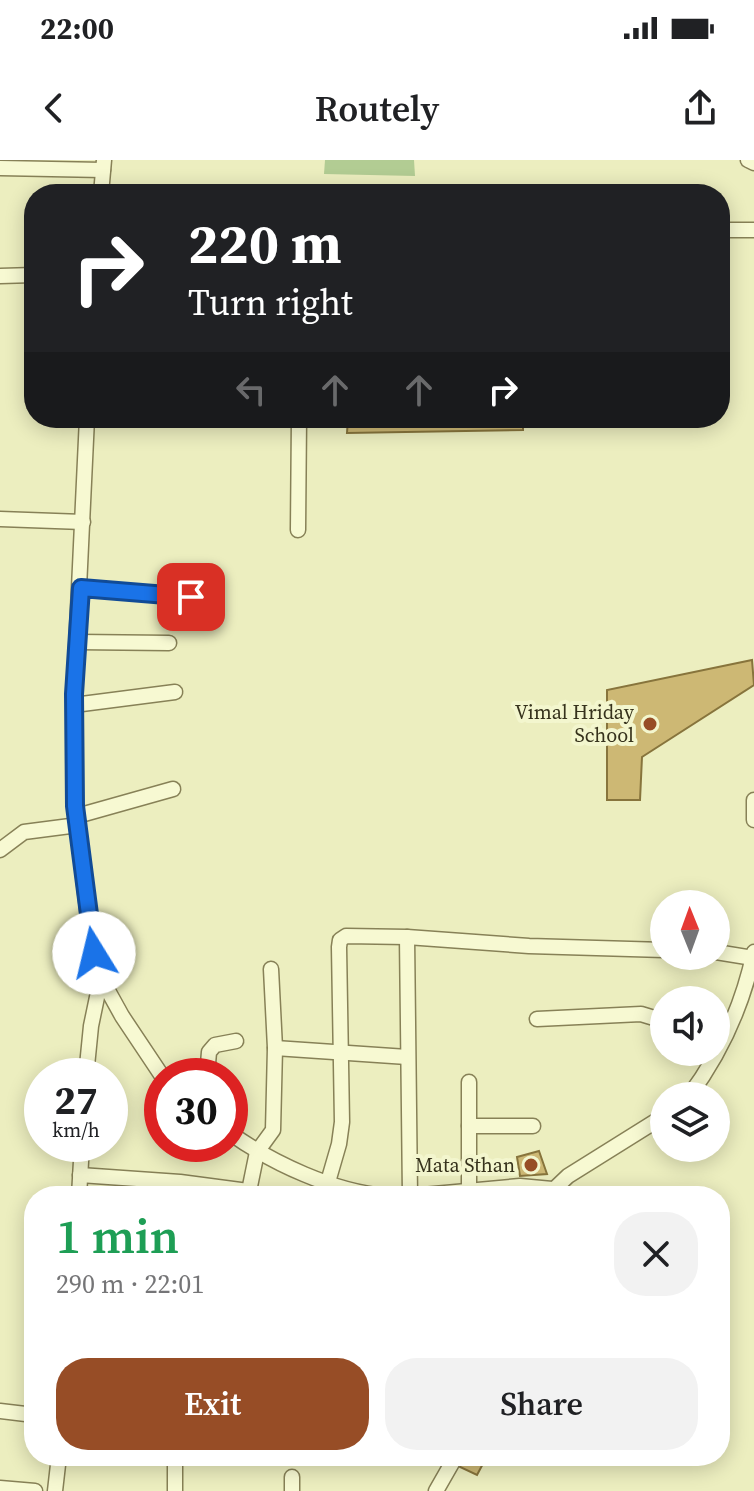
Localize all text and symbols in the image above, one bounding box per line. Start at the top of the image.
text: 22:00 [40,8,114,49]
text: Routely [315,84,439,133]
icon: back [32,86,76,130]
icon: share [678,86,722,130]
text: 220 m [188,205,342,282]
icon: right [56,216,160,320]
text: Turn right [188,278,353,327]
icon: left [229,368,273,412]
icon: ahead [313,368,357,412]
icon: ahead [397,368,441,412]
icon: right [481,368,525,412]
pin [157,563,225,631]
icon: arrive [169,575,213,619]
place label: Vimal Hriday School [515,698,635,749]
marker: Vimal Hriday School [641,715,659,733]
north arrow [650,890,730,970]
map controls [650,890,730,1162]
position arrow [52,911,136,995]
button: sound [650,986,730,1066]
speed limit sign: 30 [144,1058,248,1162]
text: 27 [54,1073,98,1127]
button: layers [650,1082,730,1162]
text: km/h [52,1116,100,1144]
place label: Mata Sthan [415,1151,515,1179]
marker: Mata Sthan [522,1156,540,1174]
text: 1 min [56,1203,179,1269]
button: close [614,1212,698,1296]
text: 290 m · 22:01 [56,1266,204,1302]
button: Exit [56,1358,369,1450]
button: Share [385,1358,698,1450]

